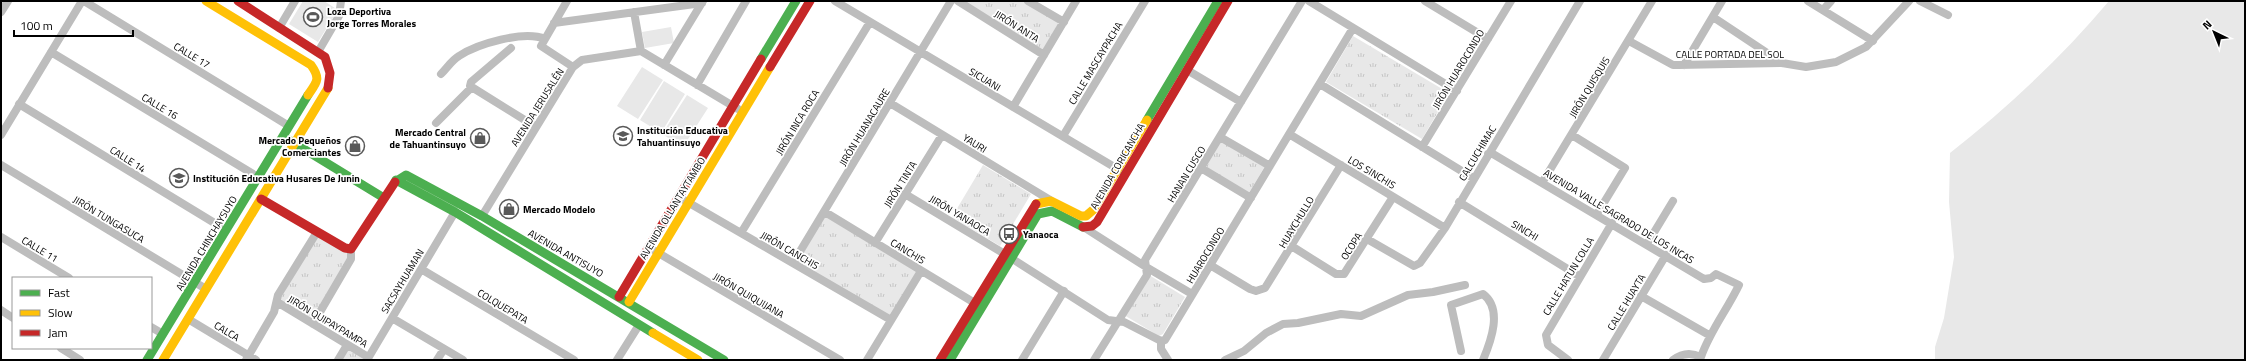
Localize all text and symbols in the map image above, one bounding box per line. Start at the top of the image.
place label: Loza Deportiva Jorge Torres Morales [327,4,416,31]
sports icon: Loza Deportiva Jorge Torres Morales [302,6,324,28]
street label: JIRÓN ANTA [991,7,1042,46]
scale bar [14,12,133,38]
north arrow [2194,12,2234,52]
text: 100 m [20,16,53,35]
text: N [2199,16,2215,33]
street label: CALLE MASCAYPACHA [1065,19,1126,108]
street label: JIRÓN HUAROCONDO [1429,26,1488,112]
street label: CALLE 17 [171,39,213,72]
street label: CALLE PORTADA DEL SOL [1676,47,1784,62]
street label: JIRÓN QUISQUIS [1565,54,1614,121]
street label: SICUANI [966,64,1004,95]
street label: AVENIDA JERUSALÉN [507,65,568,149]
street label: JIRÓN HUANACAURE [835,85,894,169]
street label: JIRÓN INCA ROCA [772,87,823,158]
street label: CALLE 16 [139,90,181,123]
street label: AVENIDA CORICANCHA [1087,120,1148,212]
street label: CALCUCHIMAC [1455,122,1500,184]
place label: Institución Educativa Tahuantinsuyo [637,123,728,150]
place label: Mercado Central de Tahuantinsuyo [390,125,466,152]
school or university icon: Institución Educativa Tahuantinsuyo [612,125,634,147]
shop icon: Mercado Central de Tahuantinsuyo [469,127,491,149]
street label: YAURI [960,130,990,157]
place label: Mercado Pequeños Comerciantes [258,133,341,160]
shop icon: Mercado Pequeños Comerciantes [344,135,366,157]
street label: CALLE 14 [107,142,149,177]
street label: HANAN CUSCO [1164,143,1209,205]
street label: LOS SINCHIS [1345,152,1399,193]
street label: AVENIDA OLLANTAYTAMBO [636,154,709,262]
street label: JIRÓN TINTA [880,158,921,210]
street label: AVENIDA VALLE SAGRADO DE LOS INCAS [1541,165,1697,267]
school or university icon: Institución Educativa Husares De Junin [168,167,190,189]
place label: Institución Educativa Husares De Junin [193,171,360,186]
street label: JIRÓN YANAOCA [927,191,993,240]
street label: JIRÓN TUNGASUCA [70,192,147,247]
street label: AVENIDA CHINCHAYSUYO [172,193,241,294]
street label: HUAYCHULLO [1275,193,1318,251]
shop icon: Mercado Modelo [498,198,520,220]
place label: Mercado Modelo [523,202,595,217]
street label: SINCHI [1508,216,1541,244]
bus stop icon: Yanaoca [998,223,1020,245]
street label: HUAROCONDO [1183,224,1228,286]
street label: AVENIDA ANTISUYO [525,226,607,281]
place label: Yanaoca [1023,227,1059,242]
street label: JIRÓN CANCHIS [758,228,822,273]
street label: OCOPA [1337,230,1366,263]
street label: CALLE 11 [19,233,61,266]
street label: CALLE HATUN COLLA [1539,234,1598,318]
street label: CANCHIS [887,235,928,268]
street label: SACSAYHUAMAN [377,246,428,316]
street label: JIRÓN QUIQUIJANA [711,269,787,322]
street label: CALLE HUAYTA [1604,271,1649,333]
legend [12,277,152,349]
text: Fast [48,283,71,302]
street label: COLQUEPATA [474,285,531,328]
street label: JIRÓN QUIPAYPAMPA [285,292,370,351]
text: Slow [48,303,73,322]
street label: CALCA [211,318,242,345]
text: Jam [48,323,68,342]

